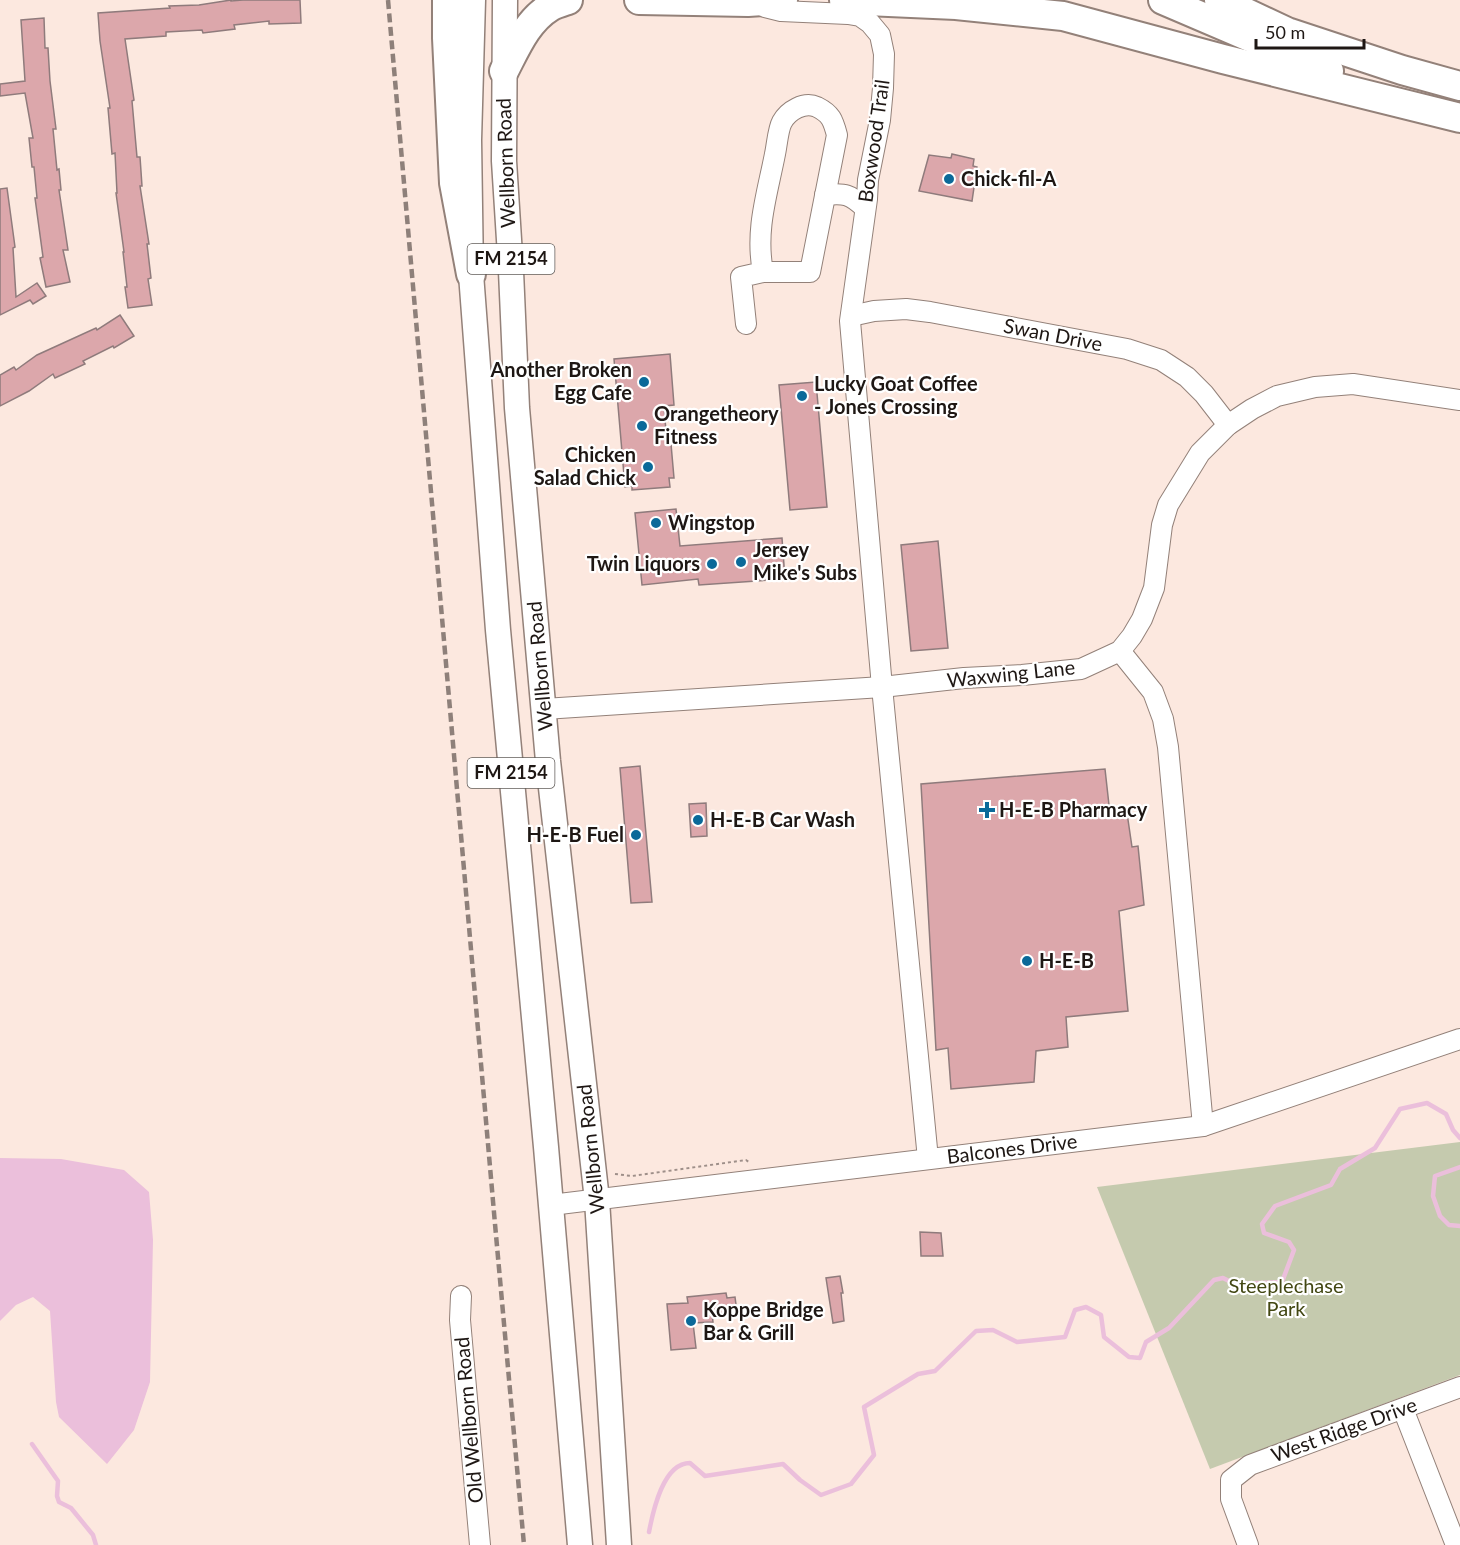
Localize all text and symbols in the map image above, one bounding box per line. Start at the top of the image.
scale bar [1256,12,1364,50]
text: 50 m [1265,21,1305,43]
street label: Boxwood Trail [853,78,894,204]
street label: Wellborn Road [491,98,519,228]
place label: Chick-fil-A [961,166,1056,190]
marker: Chick-fil-A [942,172,956,186]
road number: FM 2154 [468,244,554,274]
street label: Swan Drive [1002,313,1105,355]
place label: Another Broken Egg Cafe [489,357,632,404]
place label: Lucky Goat Coffee - Jones Crossing [814,371,978,418]
marker: Another Broken Egg Cafe [637,375,651,389]
marker: Lucky Goat Coffee - Jones Crossing [795,389,809,403]
place label: Orangetheory Fitness [654,401,779,448]
marker: Orangetheory Fitness [635,419,649,433]
place label: Chicken Salad Chick [534,442,636,489]
marker: Chicken Salad Chick [641,460,655,474]
place label: Wingstop [668,510,755,534]
marker: Wingstop [649,516,663,530]
place label: Jersey Mike's Subs [753,537,857,584]
place label: Twin Liquors [587,551,700,575]
marker: Jersey Mike's Subs [734,555,748,569]
marker: Twin Liquors [705,557,719,571]
street label: Wellborn Road [521,600,557,732]
street label: Waxwing Lane [946,654,1076,692]
road number: FM 2154 [468,758,554,788]
place label: H-E-B Pharmacy [999,797,1148,821]
marker: H-E-B Pharmacy [980,803,994,817]
place label: H-E-B Car Wash [710,807,855,831]
marker: H-E-B Car Wash [691,813,705,827]
place label: H-E-B Fuel [527,822,624,846]
marker: H-E-B Fuel [629,828,643,842]
place label: H-E-B [1039,948,1094,972]
marker: H-E-B [1020,954,1034,968]
street label: Wellborn Road [571,1083,609,1215]
street label: Balcones Drive [945,1128,1079,1168]
park label: Steeplechase Park [1229,1273,1344,1320]
place label: Koppe Bridge Bar & Grill [703,1297,824,1344]
marker: Koppe Bridge Bar & Grill [684,1314,698,1328]
street label: Old Wellborn Road [449,1336,487,1504]
street label: West Ridge Drive [1268,1392,1420,1467]

